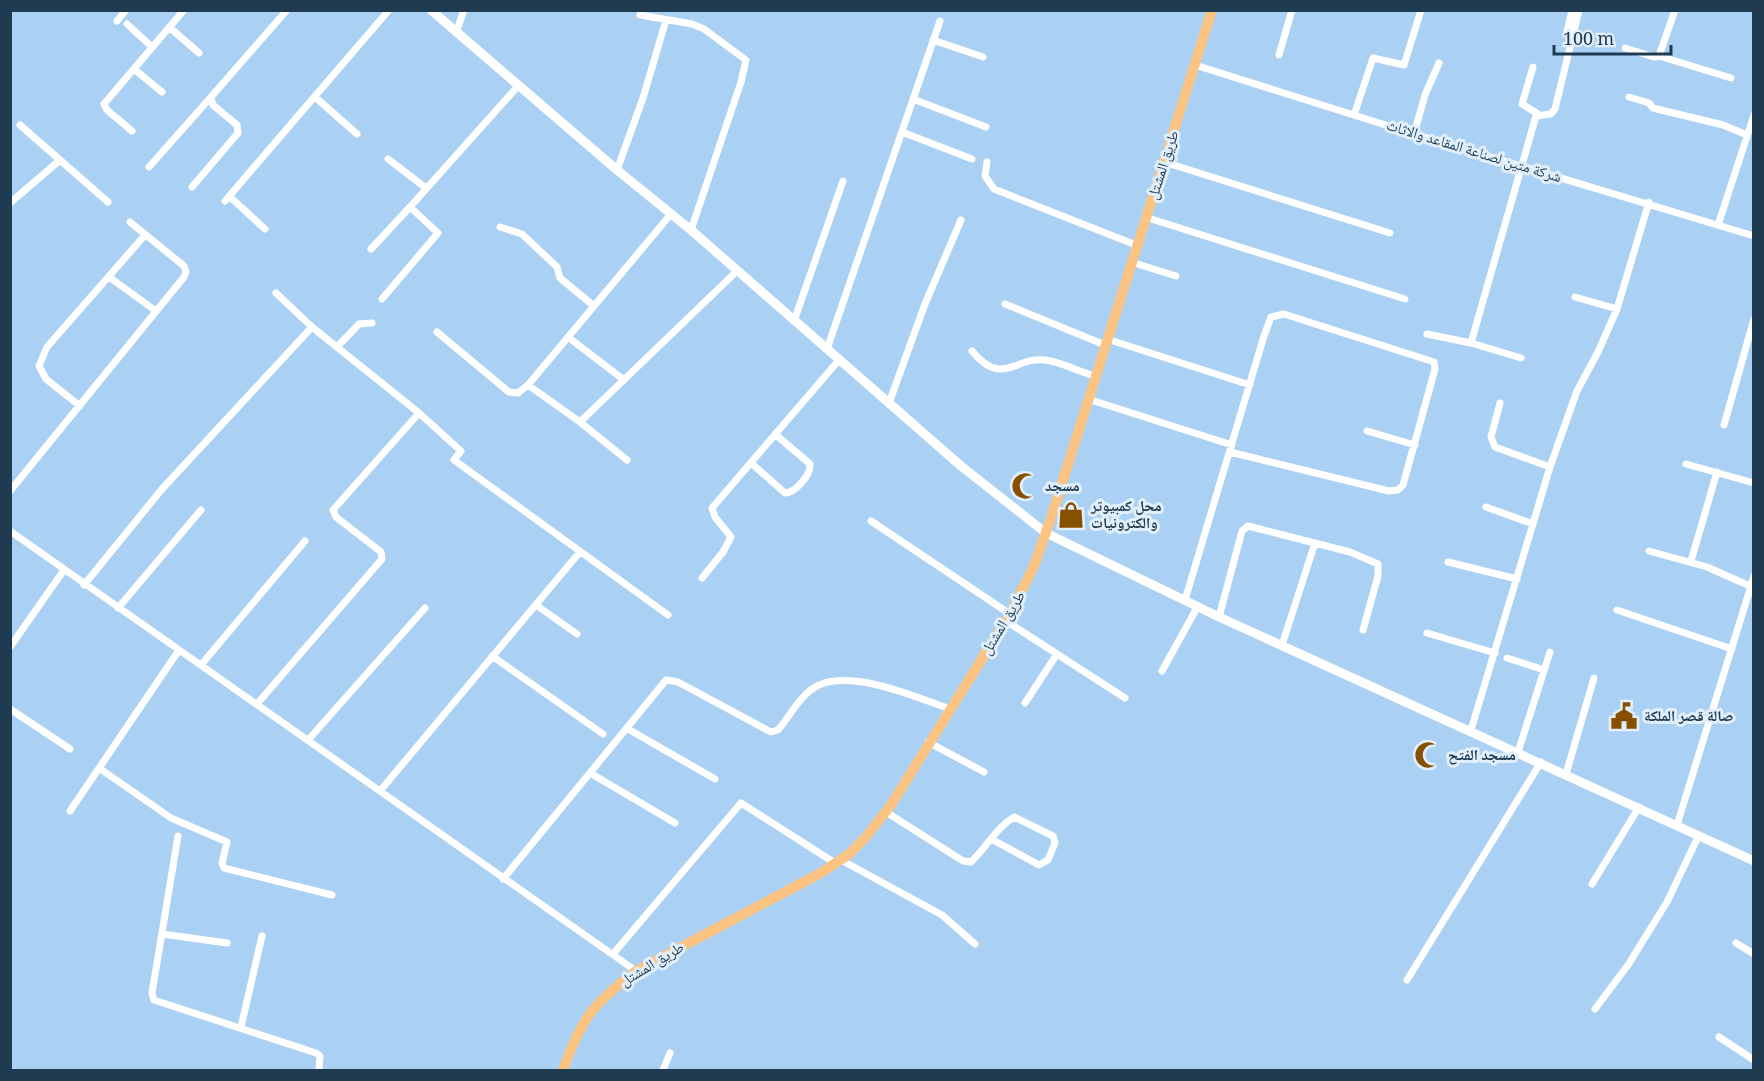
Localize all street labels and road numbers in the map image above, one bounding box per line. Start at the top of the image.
street label: شركة متين لصناعة المقاعد والاثاث [1383,114,1564,192]
street label: طريق المشتل [1142,128,1188,204]
street label: طريق المشتل [975,587,1034,661]
street label: طريق المشتل [616,936,690,995]

